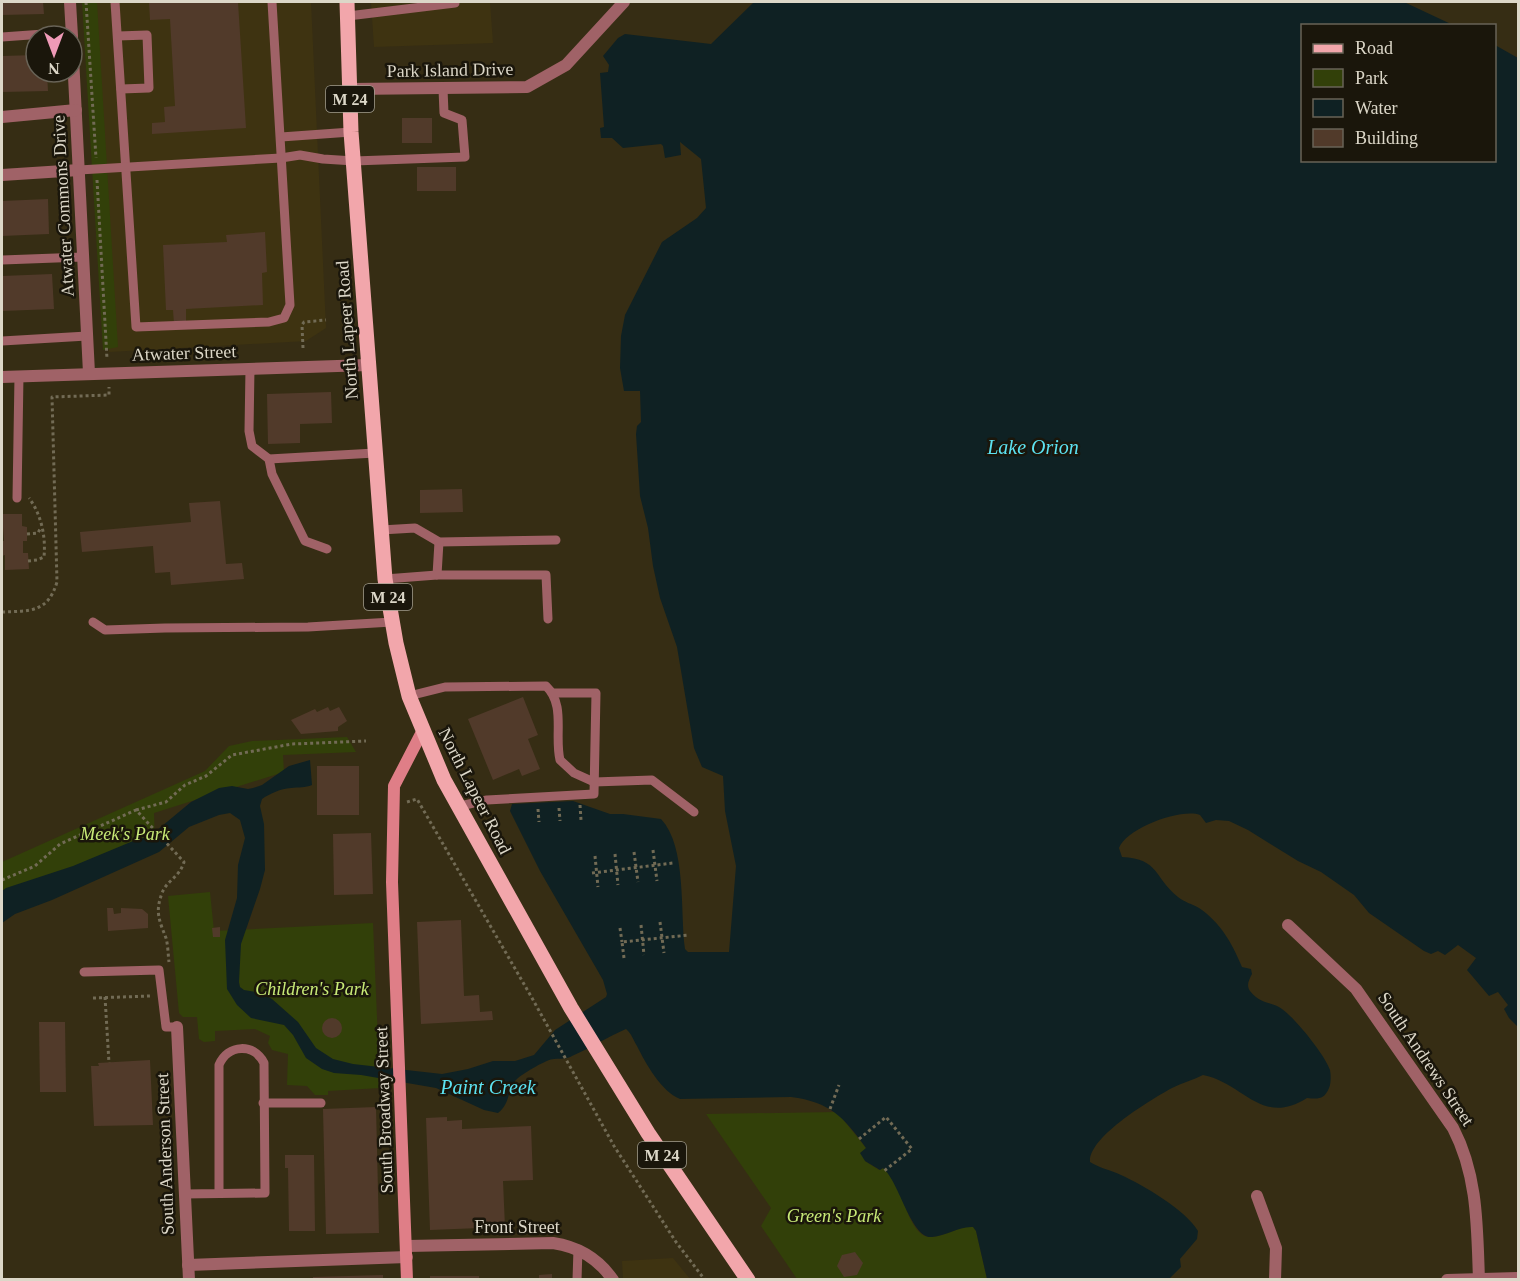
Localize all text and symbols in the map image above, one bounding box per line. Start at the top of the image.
north arrow [24,24,84,84]
legend [1301,24,1496,162]
text: Road [1355,38,1393,58]
street label: Park Island Drive [386,59,514,81]
text: N [48,60,60,77]
text: Park [1355,68,1388,88]
road number: M 24 [326,86,374,112]
text: Water [1355,98,1398,118]
street label: Atwater Commons Drive [48,115,78,297]
text: Building [1355,128,1418,148]
street label: North Lapeer Road [332,260,362,400]
street label: Atwater Street [131,341,237,365]
water label: Lake Orion [986,436,1079,458]
road number: M 24 [364,584,412,610]
street label: North Lapeer Road [435,725,515,857]
park label: Meek's Park [79,824,171,844]
park label: Children's Park [255,979,370,999]
street label: South Andrews Street [1374,988,1478,1130]
street label: South Broadway Street [371,1026,397,1194]
street label: South Anderson Street [152,1073,178,1235]
water label: Paint Creek [439,1076,537,1098]
road number: M 24 [638,1142,686,1168]
park label: Green's Park [787,1206,882,1226]
street label: Front Street [474,1217,560,1237]

